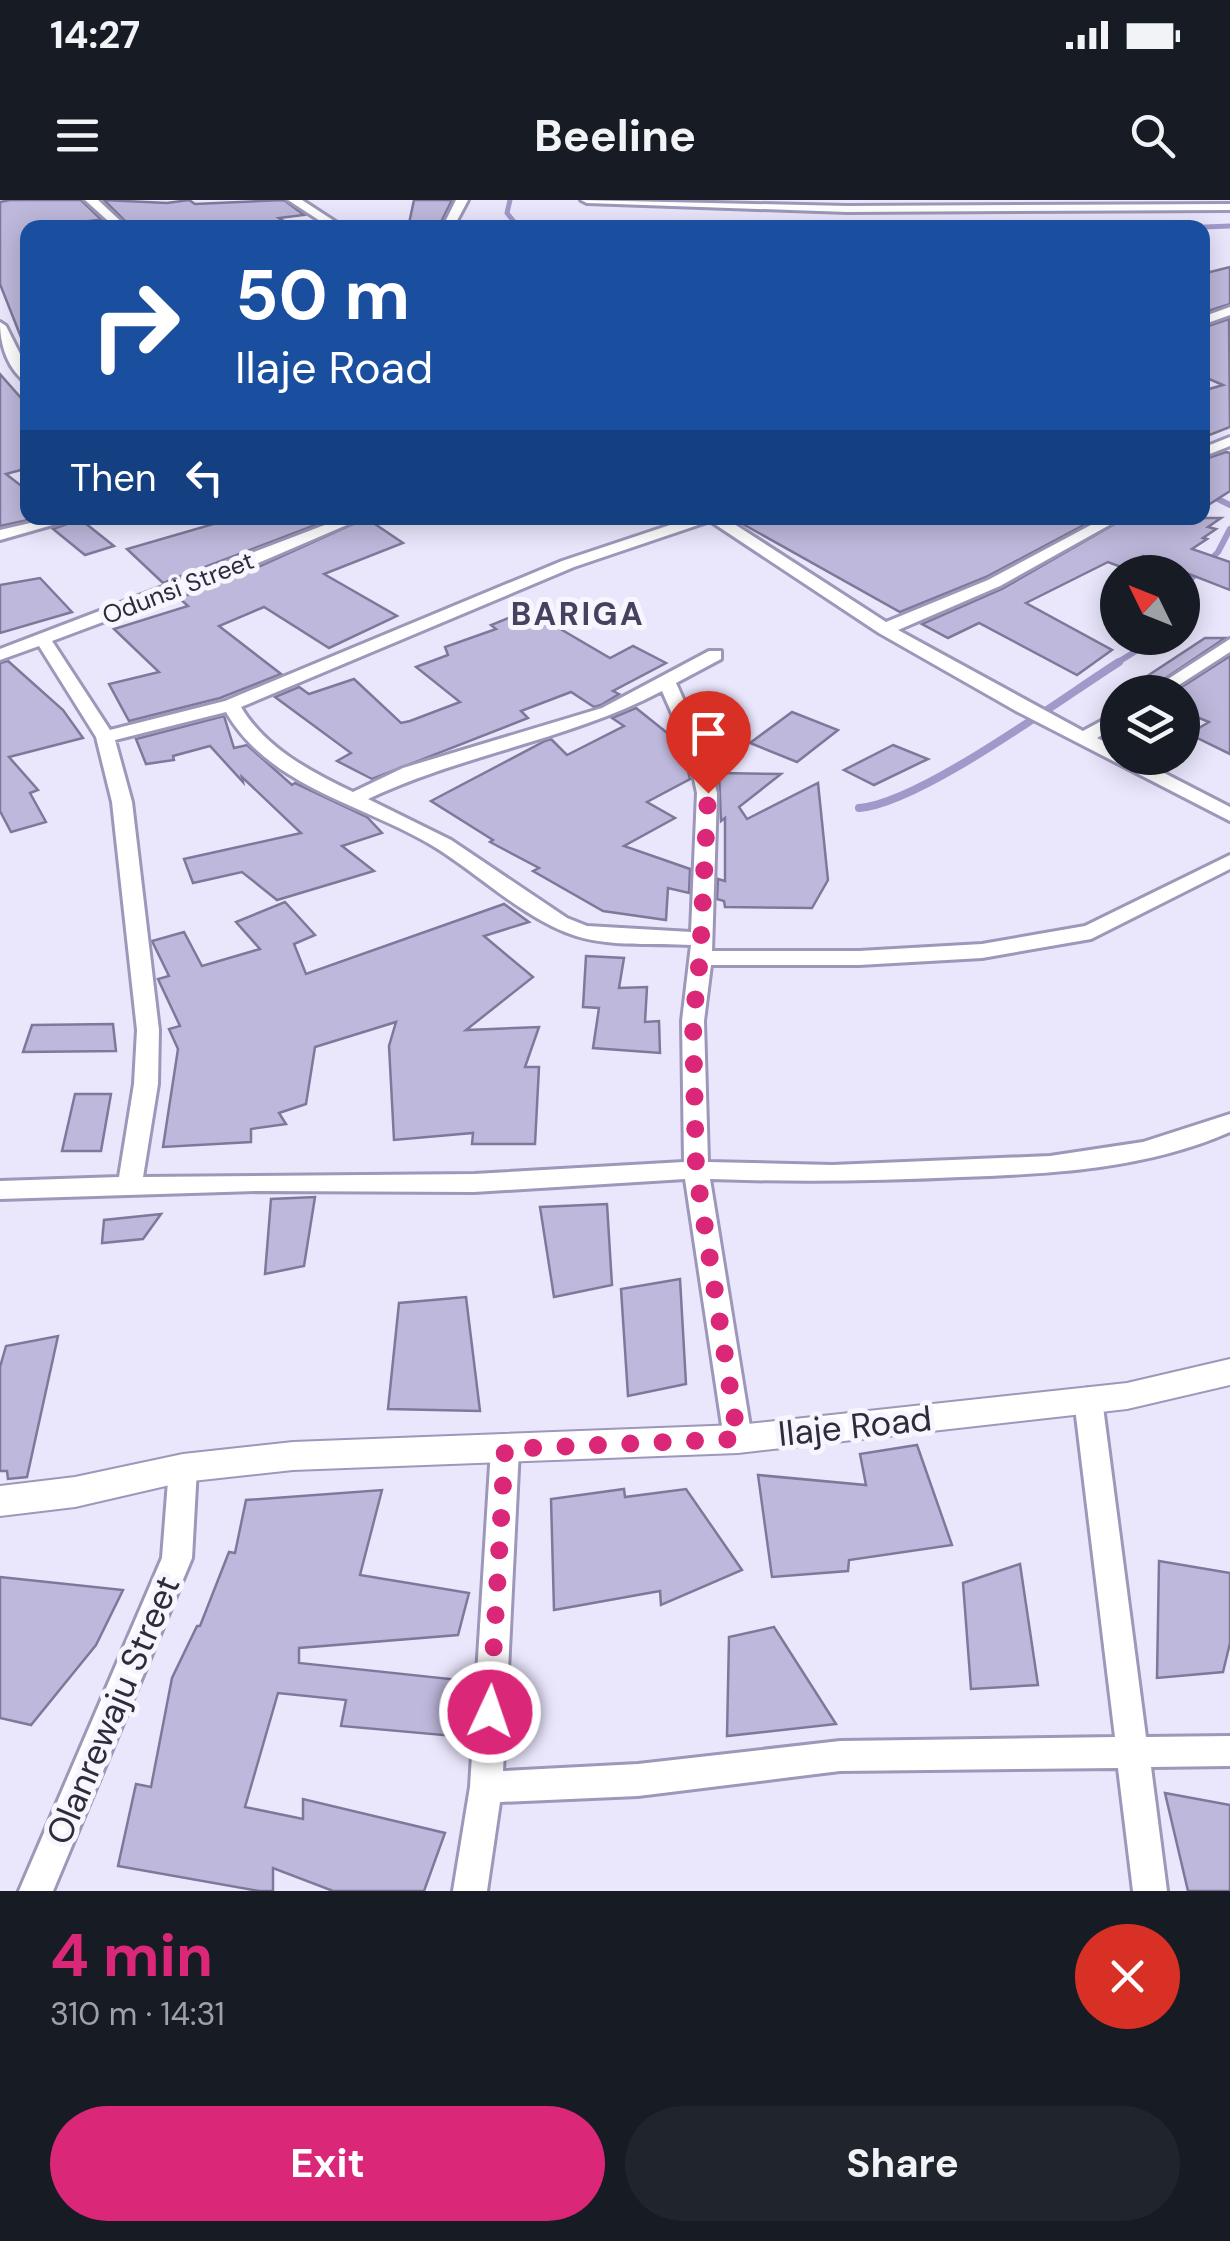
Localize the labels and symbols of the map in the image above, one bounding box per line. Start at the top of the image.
street label: Odunsi Street [98,544,258,632]
north arrow [1100,555,1200,655]
district label: BARIGA [511,593,645,635]
pin [666,691,751,794]
street label: Ilaje Road [776,1395,934,1457]
street label: Olanrewaju Street [36,1569,190,1851]
position arrow [438,1660,542,1764]

